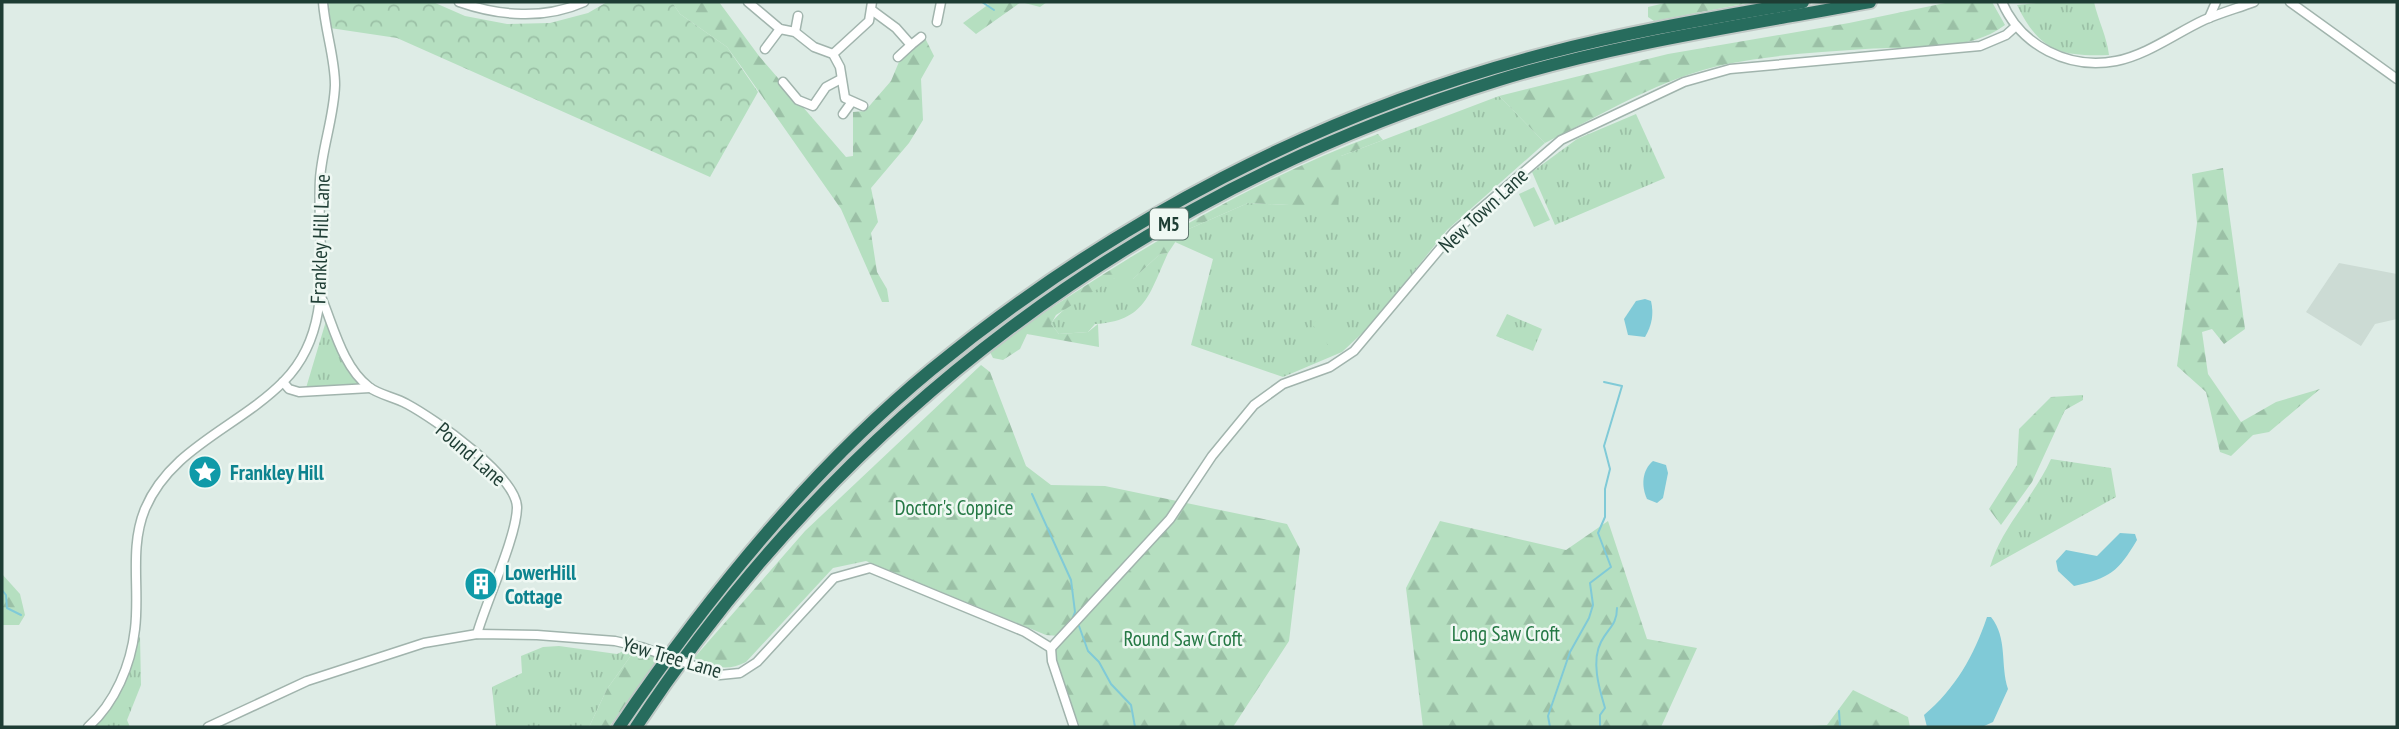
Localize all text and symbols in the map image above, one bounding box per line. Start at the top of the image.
street label: New Town Lane [1433,162,1533,258]
street label: Frankley Hill Lane [304,174,336,304]
road number: M5 [1150,208,1188,240]
street label: Pound Lane [430,416,512,492]
place icon: Frankley Hill [186,453,224,491]
place label: Frankley Hill [230,459,325,486]
park label: Doctor's Coppice [895,494,1014,521]
place label: LowerHill Cottage [505,559,577,610]
building icon: LowerHill Cottage [462,565,500,603]
park label: Long Saw Croft [1452,620,1560,647]
park label: Round Saw Croft [1124,625,1243,652]
street label: Yew Tree Lane [619,630,725,684]

